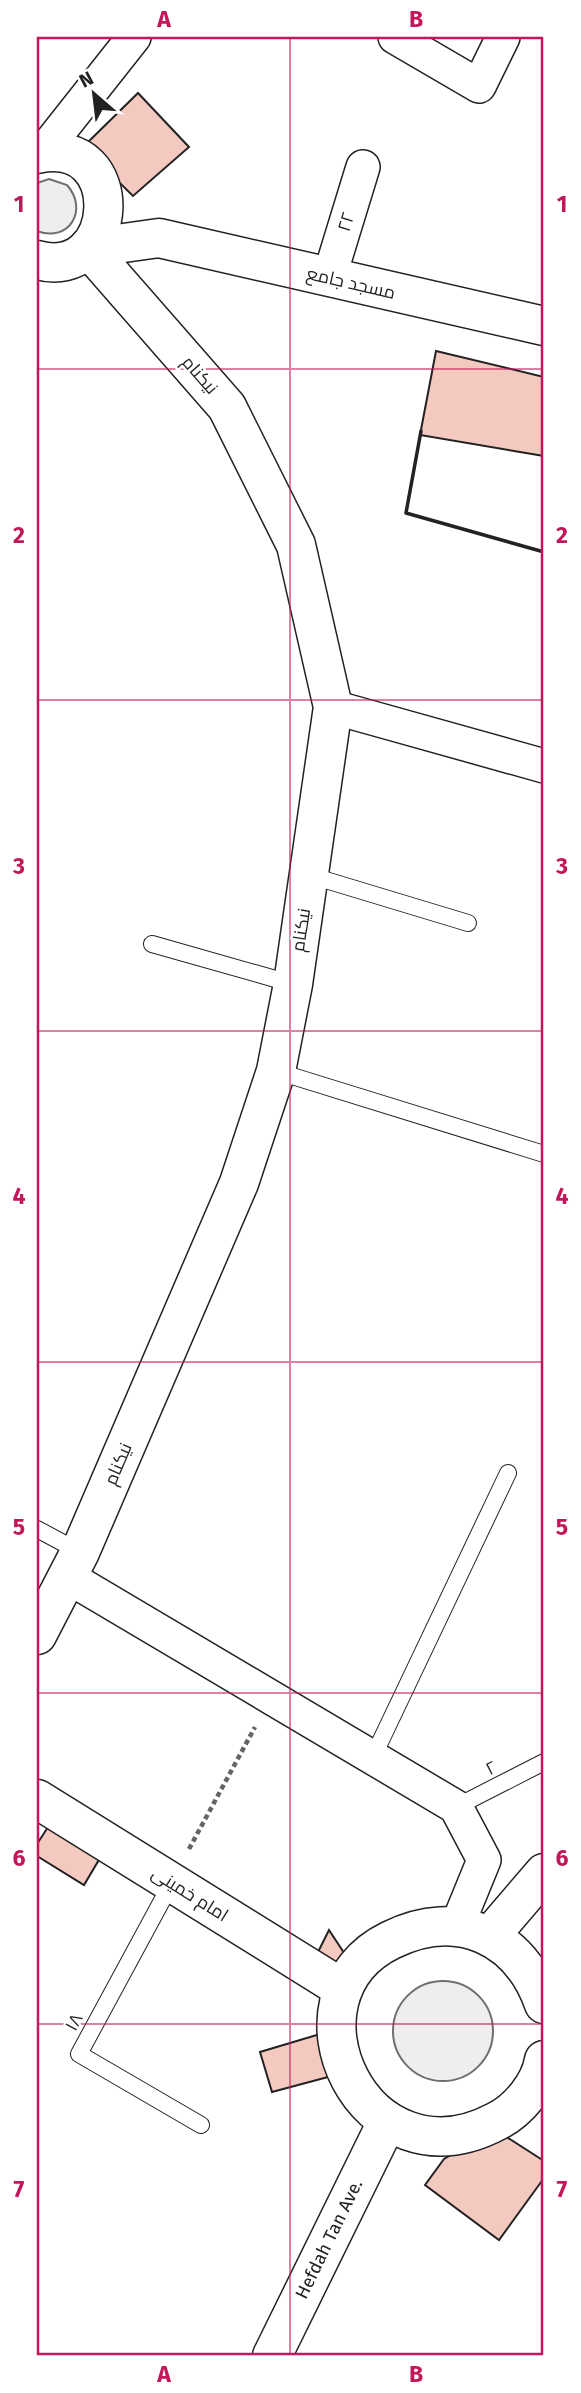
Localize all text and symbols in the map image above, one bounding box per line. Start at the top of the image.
text: A [156,5,171,33]
text: B [409,5,423,33]
north arrow [60,60,130,130]
text: N [75,66,97,93]
text: 1 [14,190,24,218]
text: 1 [557,190,567,218]
street label: ۲۲ [333,210,359,234]
street label: مسجد جامع [304,262,398,305]
street label: نیکنام [177,351,223,399]
text: 2 [13,521,25,549]
text: 2 [556,521,568,549]
text: 3 [12,852,25,880]
text: 3 [555,852,568,880]
street label: نیکنام [287,907,316,954]
text: 4 [13,1182,26,1210]
text: 4 [556,1182,569,1210]
street label: نیکنام [99,1440,138,1489]
text: 5 [13,1513,25,1541]
text: 5 [556,1513,568,1541]
street label: ۲ [482,1756,500,1780]
text: 6 [13,1844,26,1872]
text: 6 [556,1844,569,1872]
street label: امام خمینی [147,1862,232,1927]
street label: ۱۸ [60,2009,88,2035]
text: 7 [14,2175,25,2203]
text: 7 [557,2175,568,2203]
street label: Hefdah Tan Ave. [291,2176,367,2302]
text: A [156,2360,171,2388]
text: B [409,2360,423,2388]

